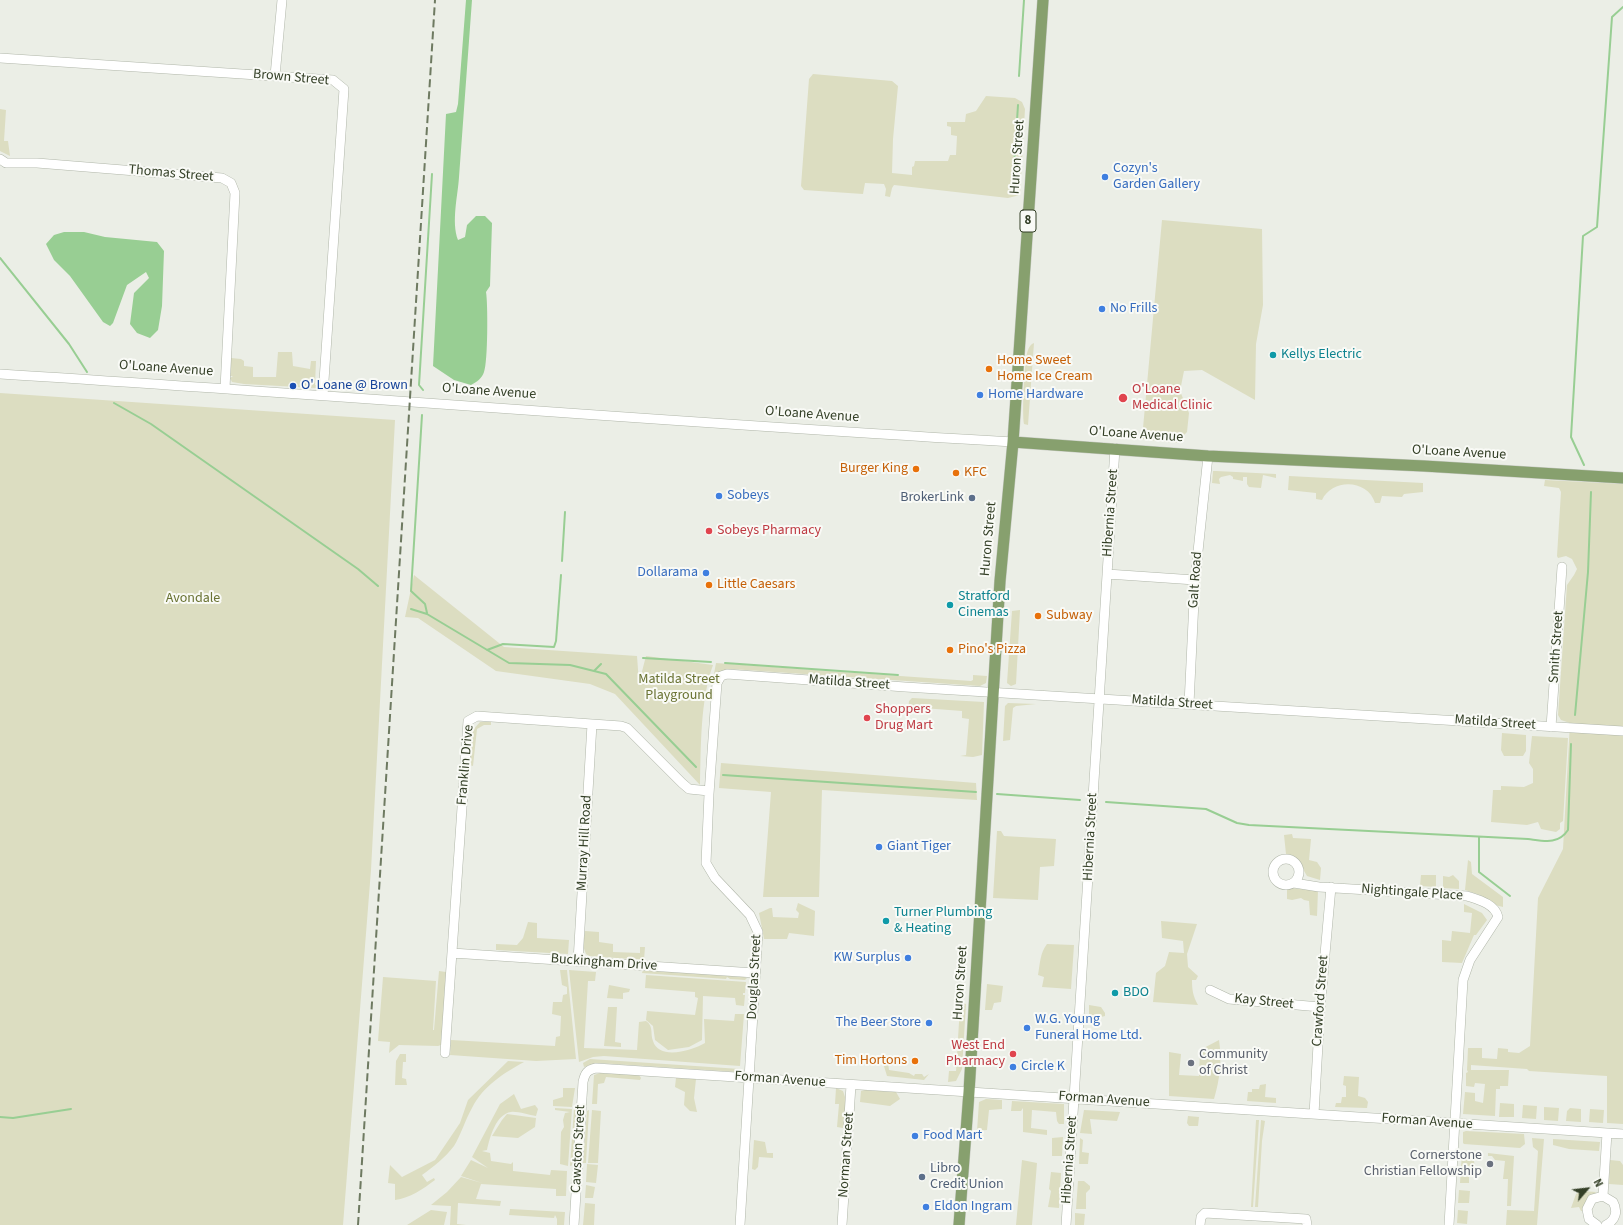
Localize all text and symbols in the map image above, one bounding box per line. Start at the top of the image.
street label: Brown Street [252,66,330,90]
street label: Huron Street [1007,119,1029,195]
place label: Cozyn's Garden Gallery [1113,161,1200,194]
street label: Thomas Street [128,162,214,186]
marker: Cozyn's Garden Gallery [1100,172,1110,182]
road number: 8 [1020,210,1036,232]
place label: No Frills [1110,301,1157,317]
marker: No Frills [1097,304,1107,314]
place label: Kellys Electric [1281,347,1362,363]
marker: Kellys Electric [1268,350,1278,360]
place label: Home Sweet Home Ice Cream [997,353,1093,386]
street label: O'Loane Avenue [118,357,214,381]
marker: Home Sweet Home Ice Cream [984,364,994,374]
place label: O' Loane @ Brown [301,378,408,394]
street label: O'Loane Avenue [441,380,537,404]
marker: O' Loane @ Brown [288,381,298,391]
place label: O'Loane Medical Clinic [1132,382,1212,414]
place label: Home Hardware [988,387,1083,403]
marker: Home Hardware [975,390,985,400]
marker: O'Loane Medical Clinic [1117,392,1129,404]
street label: O'Loane Avenue [764,403,860,427]
street label: O'Loane Avenue [1088,423,1184,447]
street label: O'Loane Avenue [1411,442,1507,464]
place label: Burger King [840,461,908,477]
marker: Burger King [911,464,921,474]
place label: KFC [964,465,987,481]
marker: KFC [951,468,961,478]
street label: Hibernia Street [1100,468,1122,558]
place label: Sobeys [727,488,769,504]
place label: BrokerLink [900,490,964,506]
marker: Sobeys [714,491,724,501]
marker: BrokerLink [967,493,977,503]
street label: Huron Street [977,501,1001,577]
place label: Sobeys Pharmacy [717,523,821,539]
marker: Sobeys Pharmacy [704,526,714,536]
street label: Galt Road [1186,551,1206,609]
place label: Dollarama [637,565,698,581]
marker: Dollarama [701,568,711,578]
place label: Little Caesars [717,577,795,593]
marker: Little Caesars [704,580,714,590]
place label: Stratford Cinemas [958,589,1010,622]
park label: Avondale [166,591,220,607]
marker: Stratford Cinemas [945,600,955,610]
place label: Subway [1046,608,1092,624]
street label: Smith Street [1546,610,1568,684]
marker: Subway [1033,611,1043,621]
place label: Pino's Pizza [958,642,1026,658]
marker: Pino's Pizza [945,645,955,655]
park label: Matilda Street Playground [638,672,720,704]
street label: Matilda Street [808,672,890,694]
street label: Matilda Street [1131,692,1213,714]
place label: Shoppers Drug Mart [875,702,933,734]
street label: Matilda Street [1454,712,1536,734]
marker: Shoppers Drug Mart [862,713,872,723]
street label: Franklin Drive [454,724,478,806]
street label: Hibernia Street [1080,793,1102,881]
street label: Murray Hill Road [574,795,596,891]
place label: Giant Tiger [887,839,951,855]
marker: Giant Tiger [874,842,884,852]
street label: Nightingale Place [1361,881,1463,905]
place label: Turner Plumbing & Heating [894,905,992,938]
marker: Turner Plumbing & Heating [881,916,891,926]
street label: Douglas Street [744,934,766,1020]
street label: Huron Street [950,945,972,1021]
place label: KW Surplus [833,950,900,966]
street label: Buckingham Drive [550,951,658,975]
marker: KW Surplus [903,953,913,963]
street label: Crawford Street [1309,955,1333,1047]
place label: BDO [1123,985,1149,1001]
marker: BDO [1110,988,1120,998]
street label: Kay Street [1233,991,1295,1013]
place label: W.G. Young Funeral Home Ltd. [1035,1012,1142,1044]
place label: The Beer Store [835,1015,921,1031]
marker: The Beer Store [924,1018,934,1028]
marker: W.G. Young Funeral Home Ltd. [1022,1023,1032,1033]
place label: West End Pharmacy [946,1038,1005,1070]
place label: Community of Christ [1199,1047,1268,1080]
marker: West End Pharmacy [1008,1049,1018,1059]
place label: Tim Hortons [834,1053,907,1069]
marker: Tim Hortons [910,1056,920,1066]
marker: Community of Christ [1186,1058,1196,1068]
place label: Circle K [1021,1059,1065,1075]
marker: Circle K [1008,1062,1018,1072]
street label: Forman Avenue [734,1068,826,1092]
street label: Forman Avenue [1058,1088,1150,1112]
street label: Cawston Street [568,1104,590,1194]
street label: Forman Avenue [1381,1110,1473,1134]
street label: Norman Street [836,1112,858,1198]
street label: Hibernia Street [1059,1115,1081,1205]
place label: Food Mart [923,1128,982,1144]
marker: Food Mart [910,1131,920,1141]
place label: Cornerstone Christian Fellowship [1364,1148,1482,1180]
marker: Cornerstone Christian Fellowship [1485,1159,1495,1169]
place label: Libro Credit Union [930,1161,1004,1194]
north arrow [1567,1169,1607,1209]
marker: Libro Credit Union [917,1172,927,1182]
text: N [1590,1176,1606,1190]
place label: Eldon Ingram [934,1199,1012,1215]
marker: Eldon Ingram [921,1202,931,1212]

